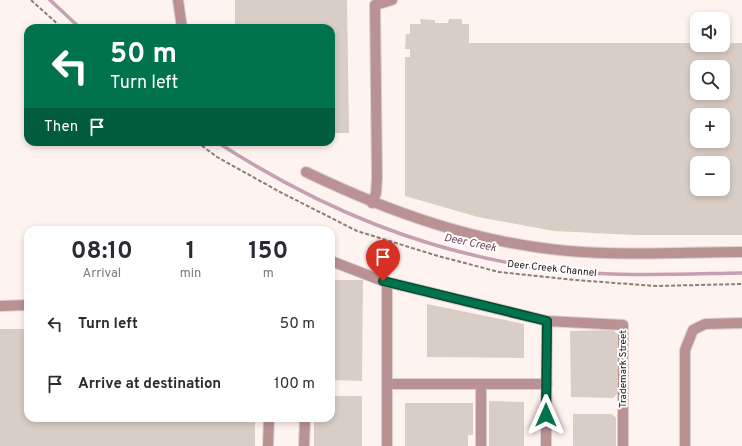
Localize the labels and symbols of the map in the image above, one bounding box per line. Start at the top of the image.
water label: Deer Creek [443,231,498,255]
pin [366,240,400,281]
street label: Deer Creek Channel [507,258,597,280]
street label: Trademark Street [617,330,630,408]
position arrow [525,394,567,436]

